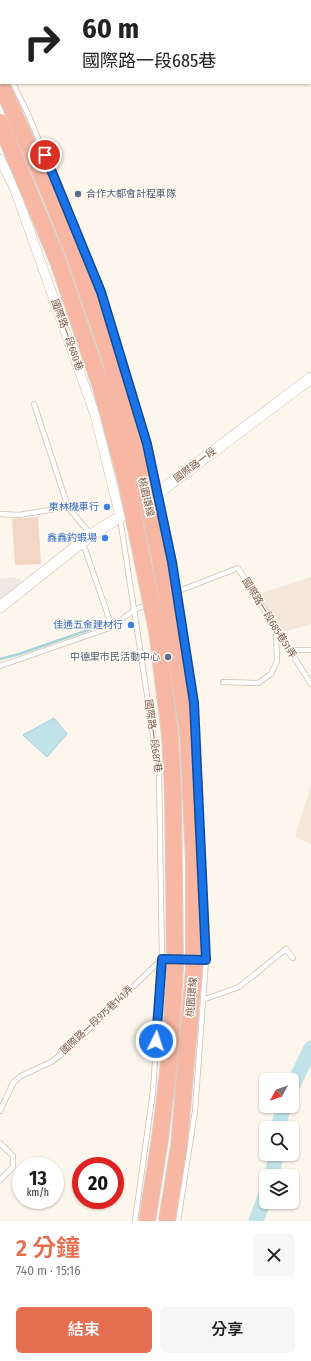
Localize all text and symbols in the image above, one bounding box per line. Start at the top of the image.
text: 60 m [82,12,139,45]
icon: right [16,16,68,68]
text: 國際路一段685巷 [82,50,216,72]
pin [28,138,62,172]
icon: arrive [34,144,56,166]
place label: 合作大都會計程車隊 [86,188,176,200]
marker: 合作大都會計程車隊 [73,189,83,199]
street label: 國際路一段680巷 [49,298,85,372]
street label: 國際路一段 [171,445,219,485]
street label: 桃園環線 [136,476,156,518]
place label: 東林機車行 [49,501,99,513]
marker: 東林機車行 [102,502,112,512]
place label: 鑫鑫釣蝦場 [47,532,97,544]
marker: 鑫鑫釣蝦場 [100,533,110,543]
street label: 國際路一段685巷51弄 [239,576,299,660]
place label: 佳通五金建材行 [53,619,123,631]
marker: 佳通五金建材行 [126,620,136,630]
place label: 中德里市民活動中心 [70,651,160,663]
marker: 中德里市民活動中心 [163,652,173,662]
street label: 國際路一段687巷 [142,699,164,773]
street label: 桃園環線 [184,977,200,1017]
street label: 國際路一段975巷141弄 [58,983,136,1057]
position arrow [135,1020,177,1062]
north arrow [259,1073,299,1113]
map controls [259,1073,299,1209]
button: search [259,1121,299,1161]
speed limit sign: 20 [72,1157,124,1209]
text: 13 [29,1166,47,1190]
button: layers [259,1169,299,1209]
text: km/h [27,1187,49,1199]
text: 2 分鐘 [16,1234,80,1262]
button: close [253,1234,295,1276]
text: 740 m · 15:16 [16,1263,81,1278]
button: 結束 [16,1307,152,1353]
button: 分享 [160,1307,295,1353]

